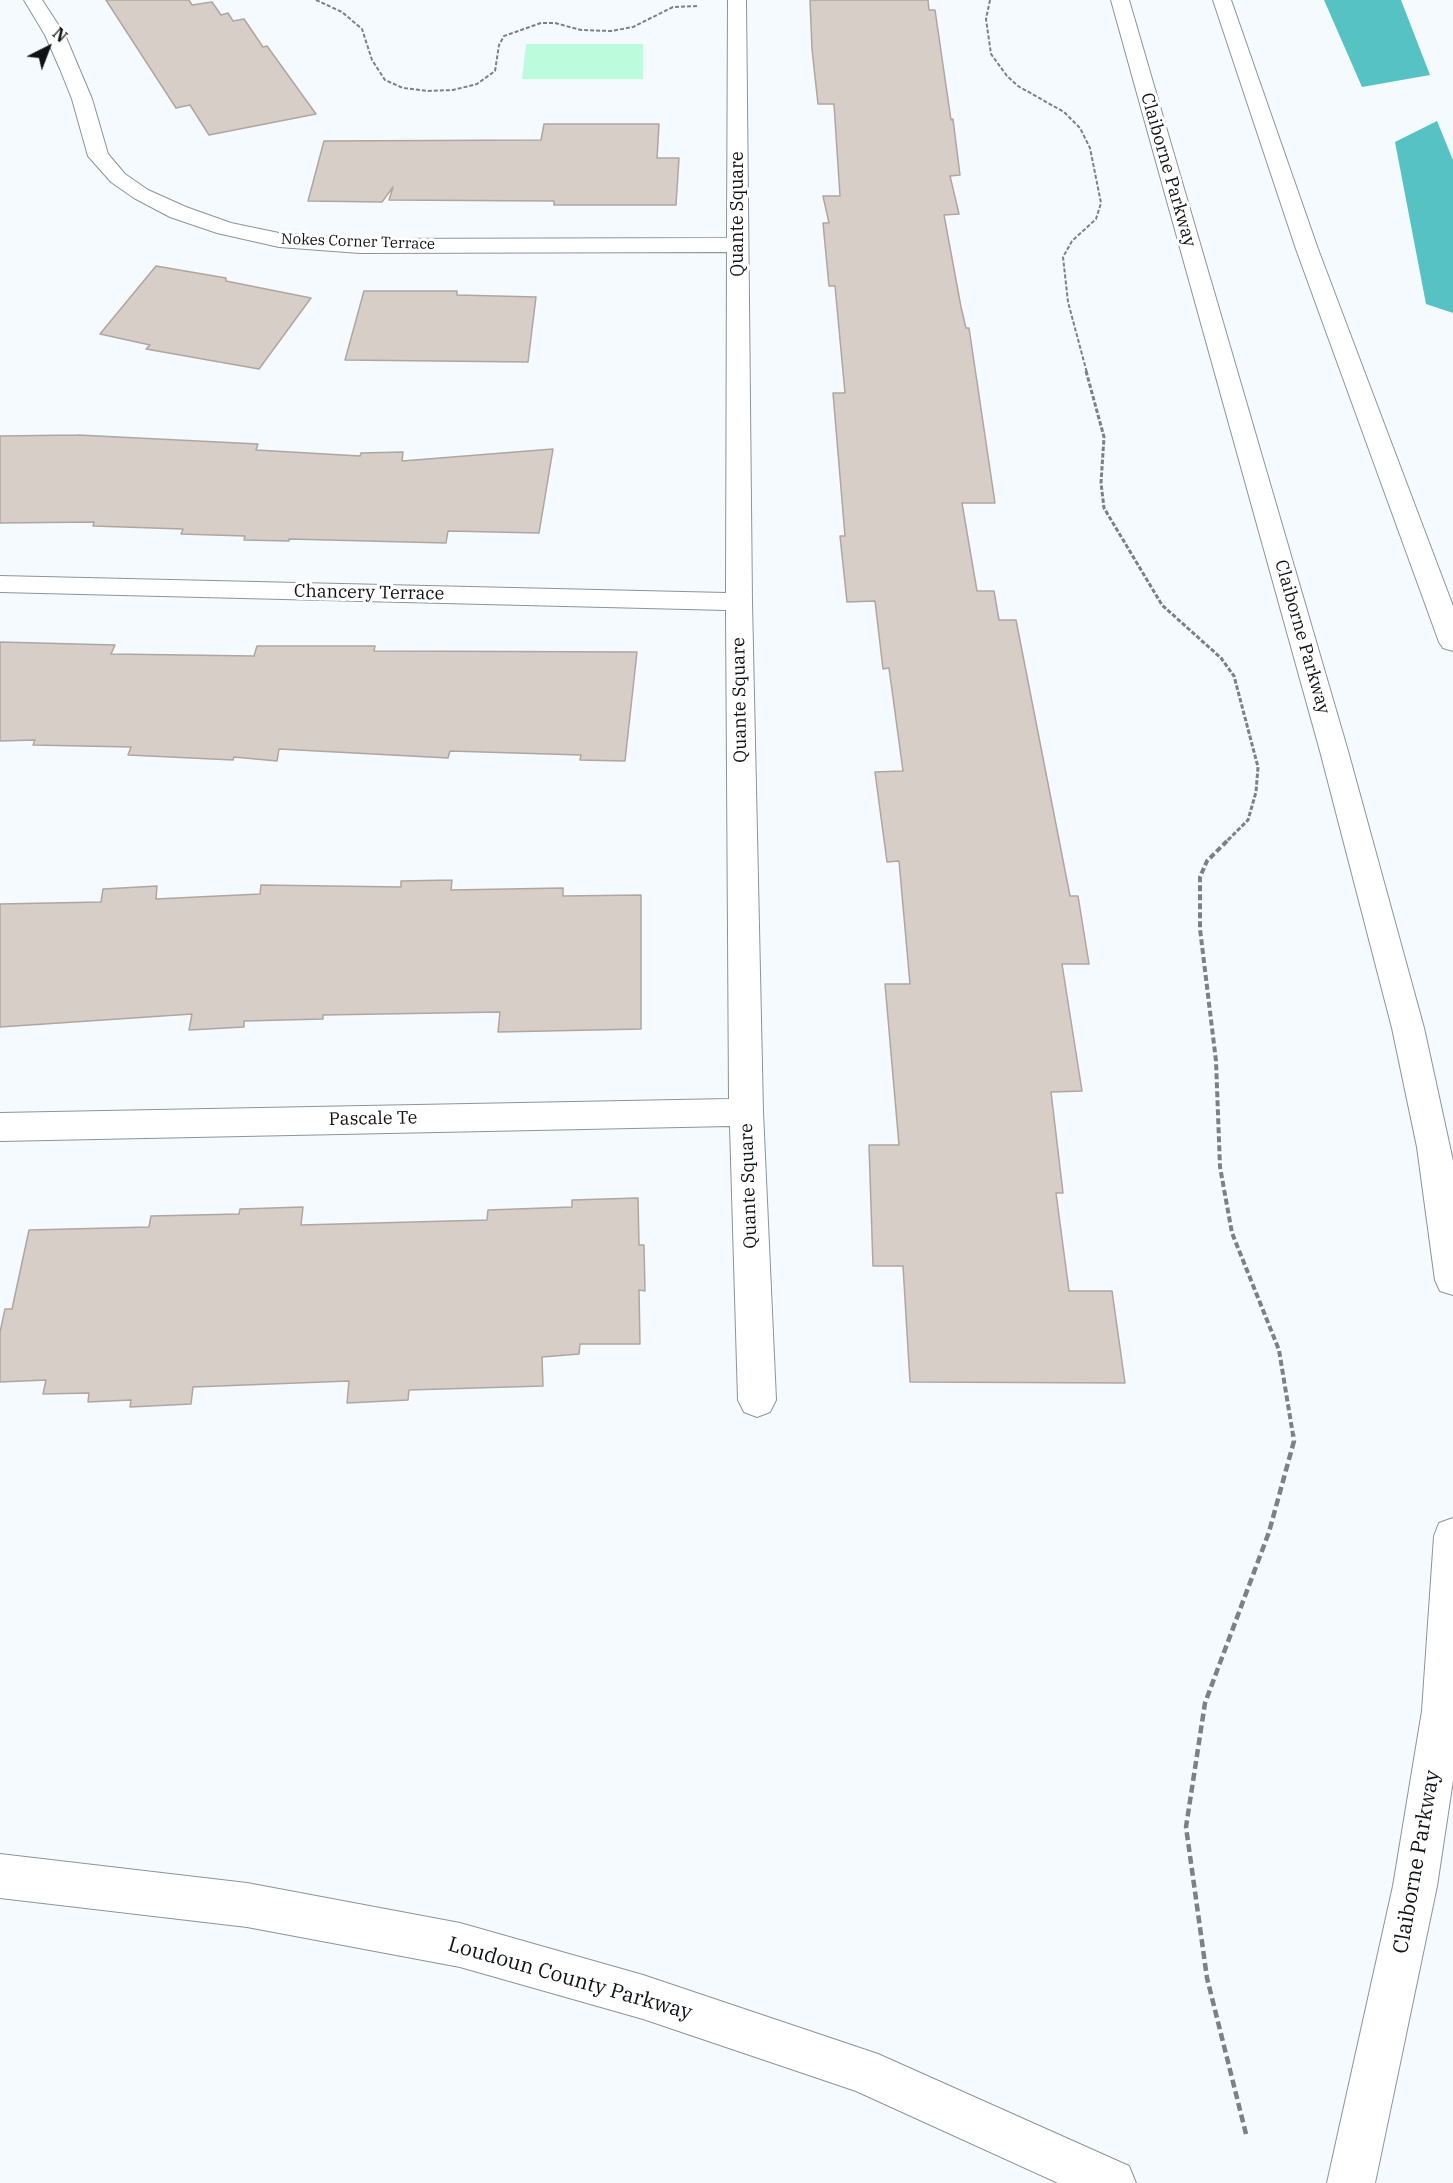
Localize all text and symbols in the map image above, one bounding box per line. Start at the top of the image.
north arrow [18,18,78,78]
text: N [49,23,71,46]
street label: Claiborne Parkway [1136,90,1200,250]
street label: Quante Square [727,151,749,277]
street label: Nokes Corner Terrace [281,230,435,254]
street label: Claiborne Parkway [1270,557,1334,717]
street label: Chancery Terrace [294,581,444,605]
street label: Quante Square [728,637,752,763]
street label: Pascale Te [329,1107,417,1131]
street label: Quante Square [736,1123,762,1249]
street label: Claiborne Parkway [1388,1768,1446,1956]
street label: Loudoun County Parkway [445,1932,695,2026]

